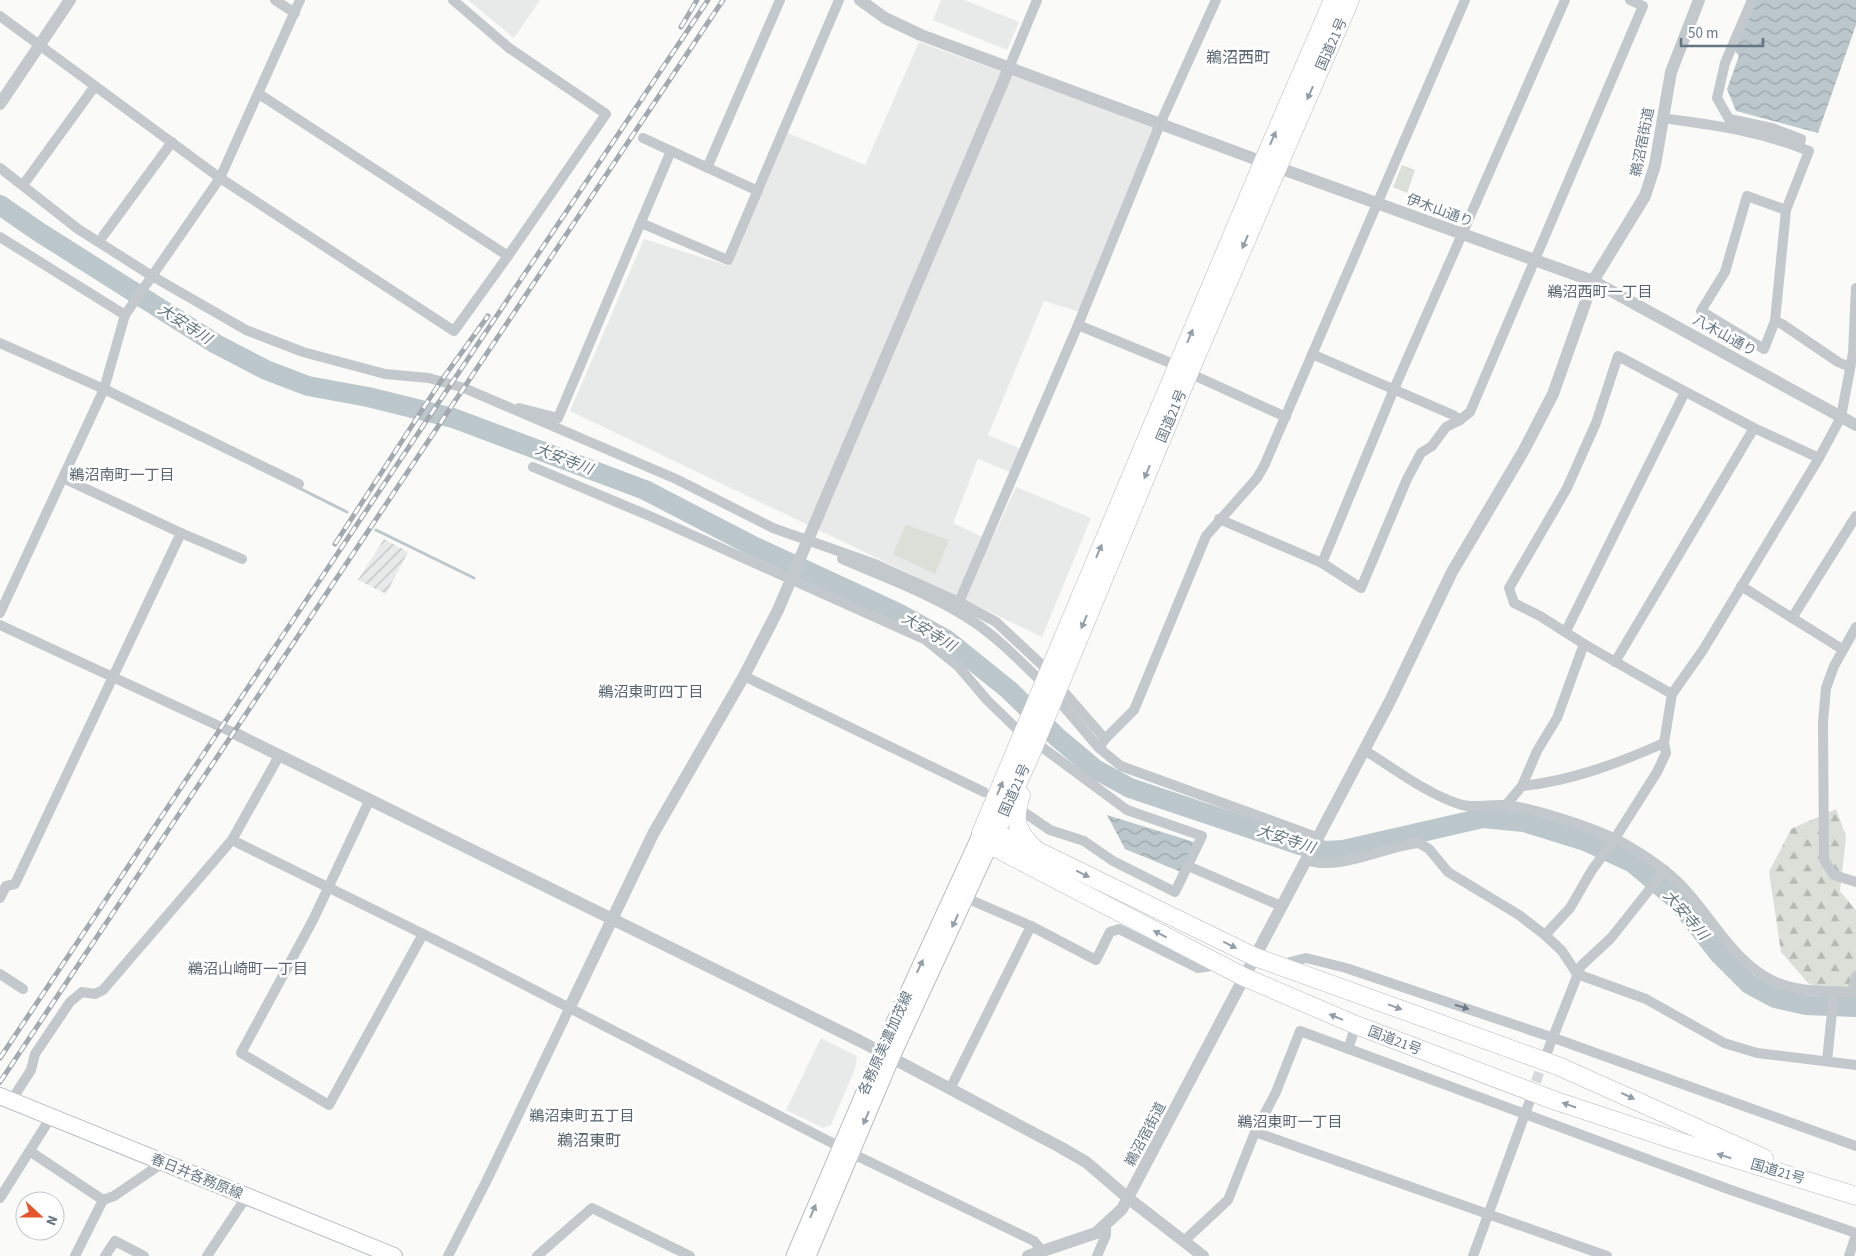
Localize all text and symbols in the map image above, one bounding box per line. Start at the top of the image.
street label: 国道21号 [1311,15,1352,74]
scale bar [1681,15,1764,47]
text: 50 m [1688,23,1718,44]
district label: 鵜沼西町 [1206,47,1270,69]
one-way arrow [1305,86,1313,100]
street label: 鵜沼宿街道 [1626,106,1659,178]
one-way arrow [1270,131,1278,145]
street label: 伊木山通り [1403,190,1476,232]
one-way arrow [1241,235,1249,249]
district label: 鵜沼西町一丁目 [1547,282,1653,303]
water label: 大安寺川 [154,299,217,351]
street label: 八木山通り [1689,310,1760,362]
one-way arrow [1186,329,1194,343]
street label: 国道21号 [1152,387,1192,446]
water label: 大安寺川 [532,439,597,481]
district label: 鵜沼南町一丁目 [69,465,175,486]
one-way arrow [1143,465,1151,479]
one-way arrow [1096,543,1104,558]
water label: 大安寺川 [898,608,962,658]
one-way arrow [1080,615,1088,629]
district label: 鵜沼東町四丁目 [598,682,704,703]
street label: 国道21号 [994,761,1035,820]
one-way arrow [996,781,1004,795]
water label: 大安寺川 [1254,820,1320,859]
one-way arrow [1076,870,1091,878]
water label: 大安寺川 [1658,886,1715,946]
one-way arrow [951,914,959,928]
one-way arrow [1153,930,1167,938]
one-way arrow [1222,941,1237,949]
district label: 鵜沼山崎町一丁目 [188,959,308,980]
one-way arrow [916,959,924,973]
street label: 各務原美濃加茂線 [854,988,918,1099]
one-way arrow [1387,1004,1402,1011]
one-way arrow [1455,1004,1470,1011]
one-way arrow [1329,1012,1343,1020]
street label: 国道21号 [1365,1022,1424,1060]
one-way arrow [1621,1093,1635,1101]
street label: 鵜沼宿街道 [1121,1099,1171,1170]
one-way arrow [1562,1101,1577,1108]
district label: 鵜沼東町五丁目 [529,1106,635,1127]
one-way arrow [861,1111,869,1125]
district label: 鵜沼東町一丁目 [1237,1112,1343,1133]
district label: 鵜沼東町 [557,1130,621,1152]
street label: 春日井各務原線 [147,1149,246,1205]
one-way arrow [1716,1151,1731,1159]
street label: 国道21号 [1748,1155,1807,1189]
north arrow [15,1191,65,1241]
one-way arrow [809,1203,817,1218]
text: N [40,1212,62,1228]

